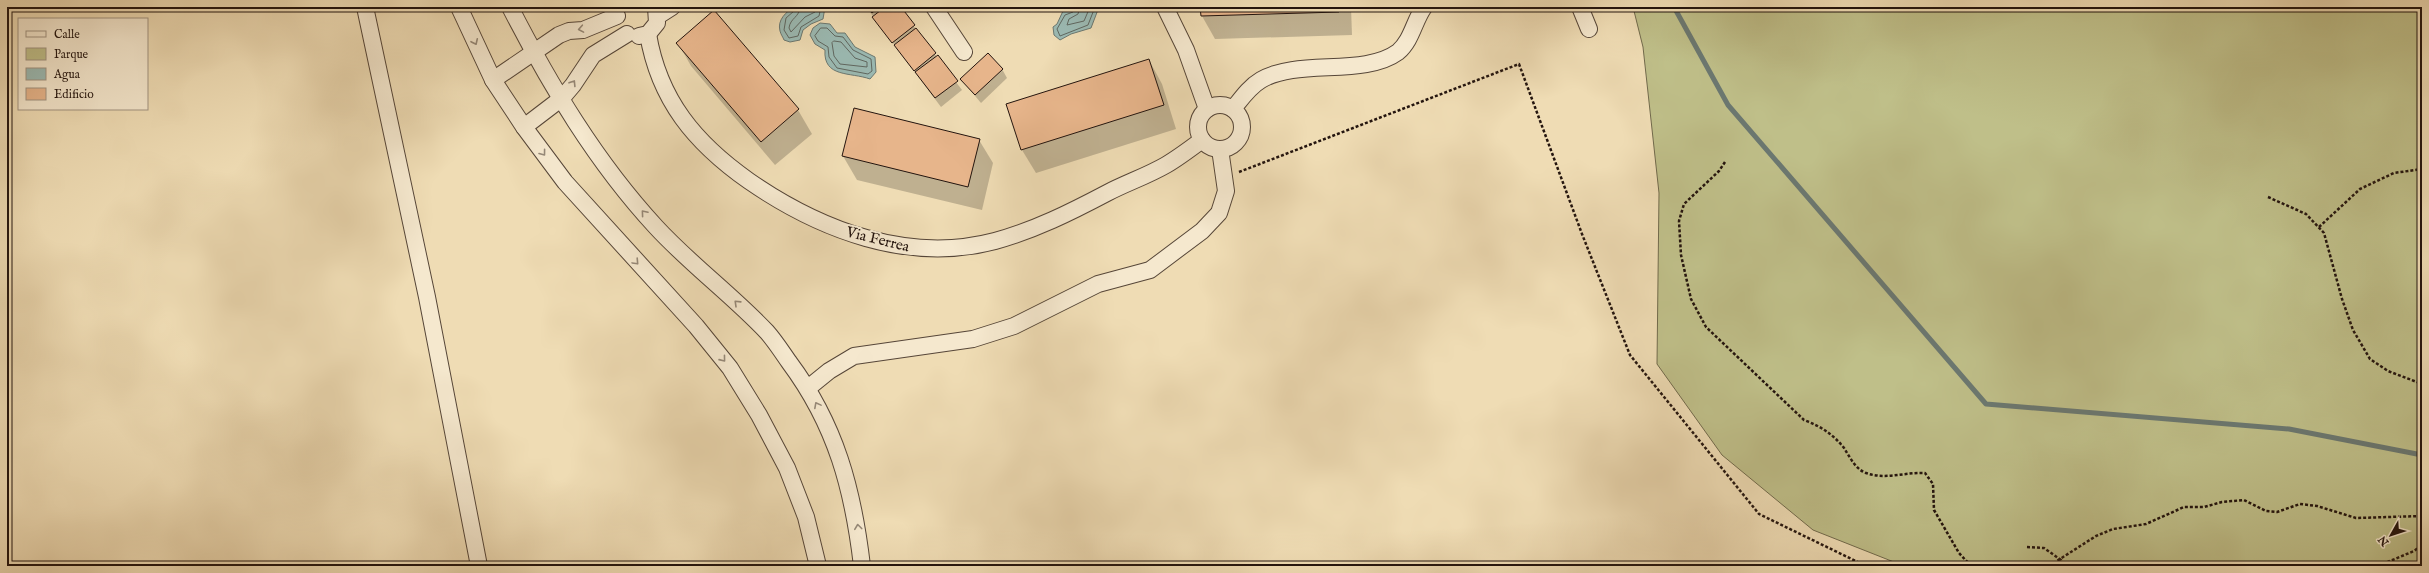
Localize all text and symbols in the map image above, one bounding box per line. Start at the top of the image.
legend [18,18,148,110]
one-way arrow [577,24,584,33]
text: Calle [54,27,80,42]
one-way arrow [470,38,478,46]
text: Parque [54,47,89,63]
text: Agua [53,67,81,82]
one-way arrow [568,80,576,87]
text: Edificio [54,87,94,102]
one-way arrow [538,148,545,155]
one-way arrow [641,210,648,217]
street label: Via Ferrea [843,222,912,257]
one-way arrow [632,257,639,265]
one-way arrow [734,300,742,308]
one-way arrow [718,355,725,362]
one-way arrow [814,401,822,409]
north arrow [2371,515,2411,555]
one-way arrow [853,524,862,530]
text: N [2375,532,2393,550]

